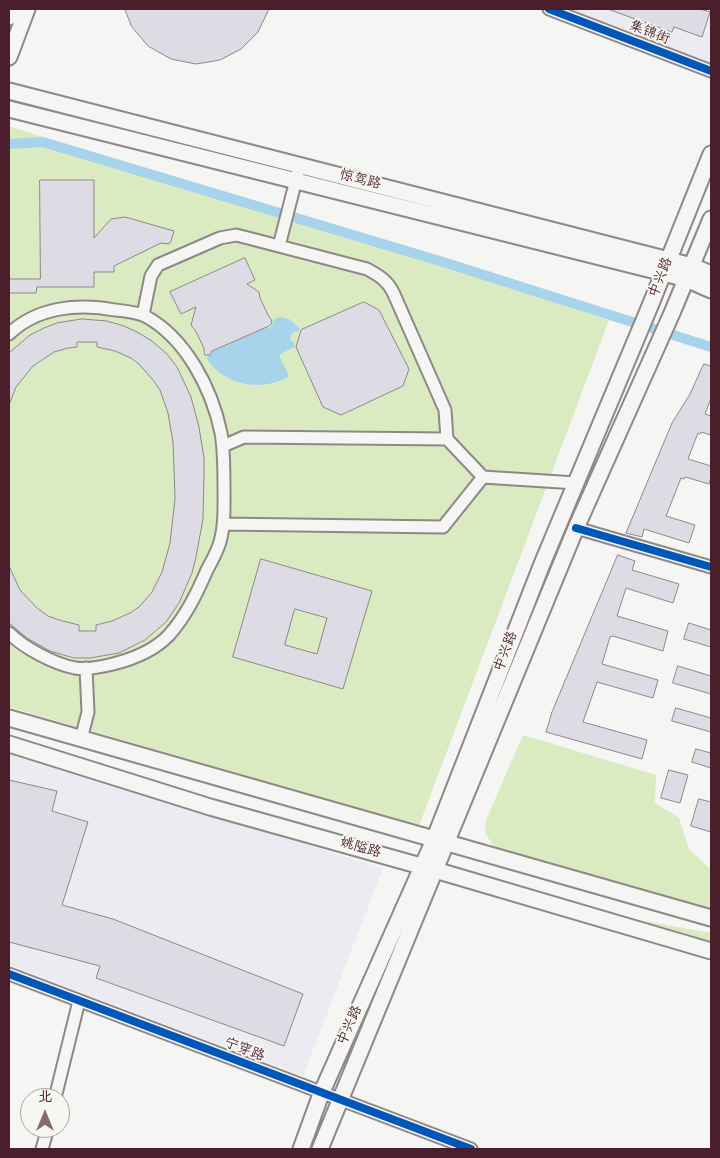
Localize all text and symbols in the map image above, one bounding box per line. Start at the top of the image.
street label: 集锦街 [626,19,672,49]
street label: 惊驾路 [338,168,382,194]
street label: 中兴路 [646,255,678,301]
street label: 中兴路 [492,629,522,675]
street label: 姚隘路 [337,835,383,863]
street label: 中兴路 [335,1003,367,1049]
street label: 宁穿路 [221,1036,267,1066]
north arrow [20,1088,70,1138]
text: 北 [38,1090,52,1107]

